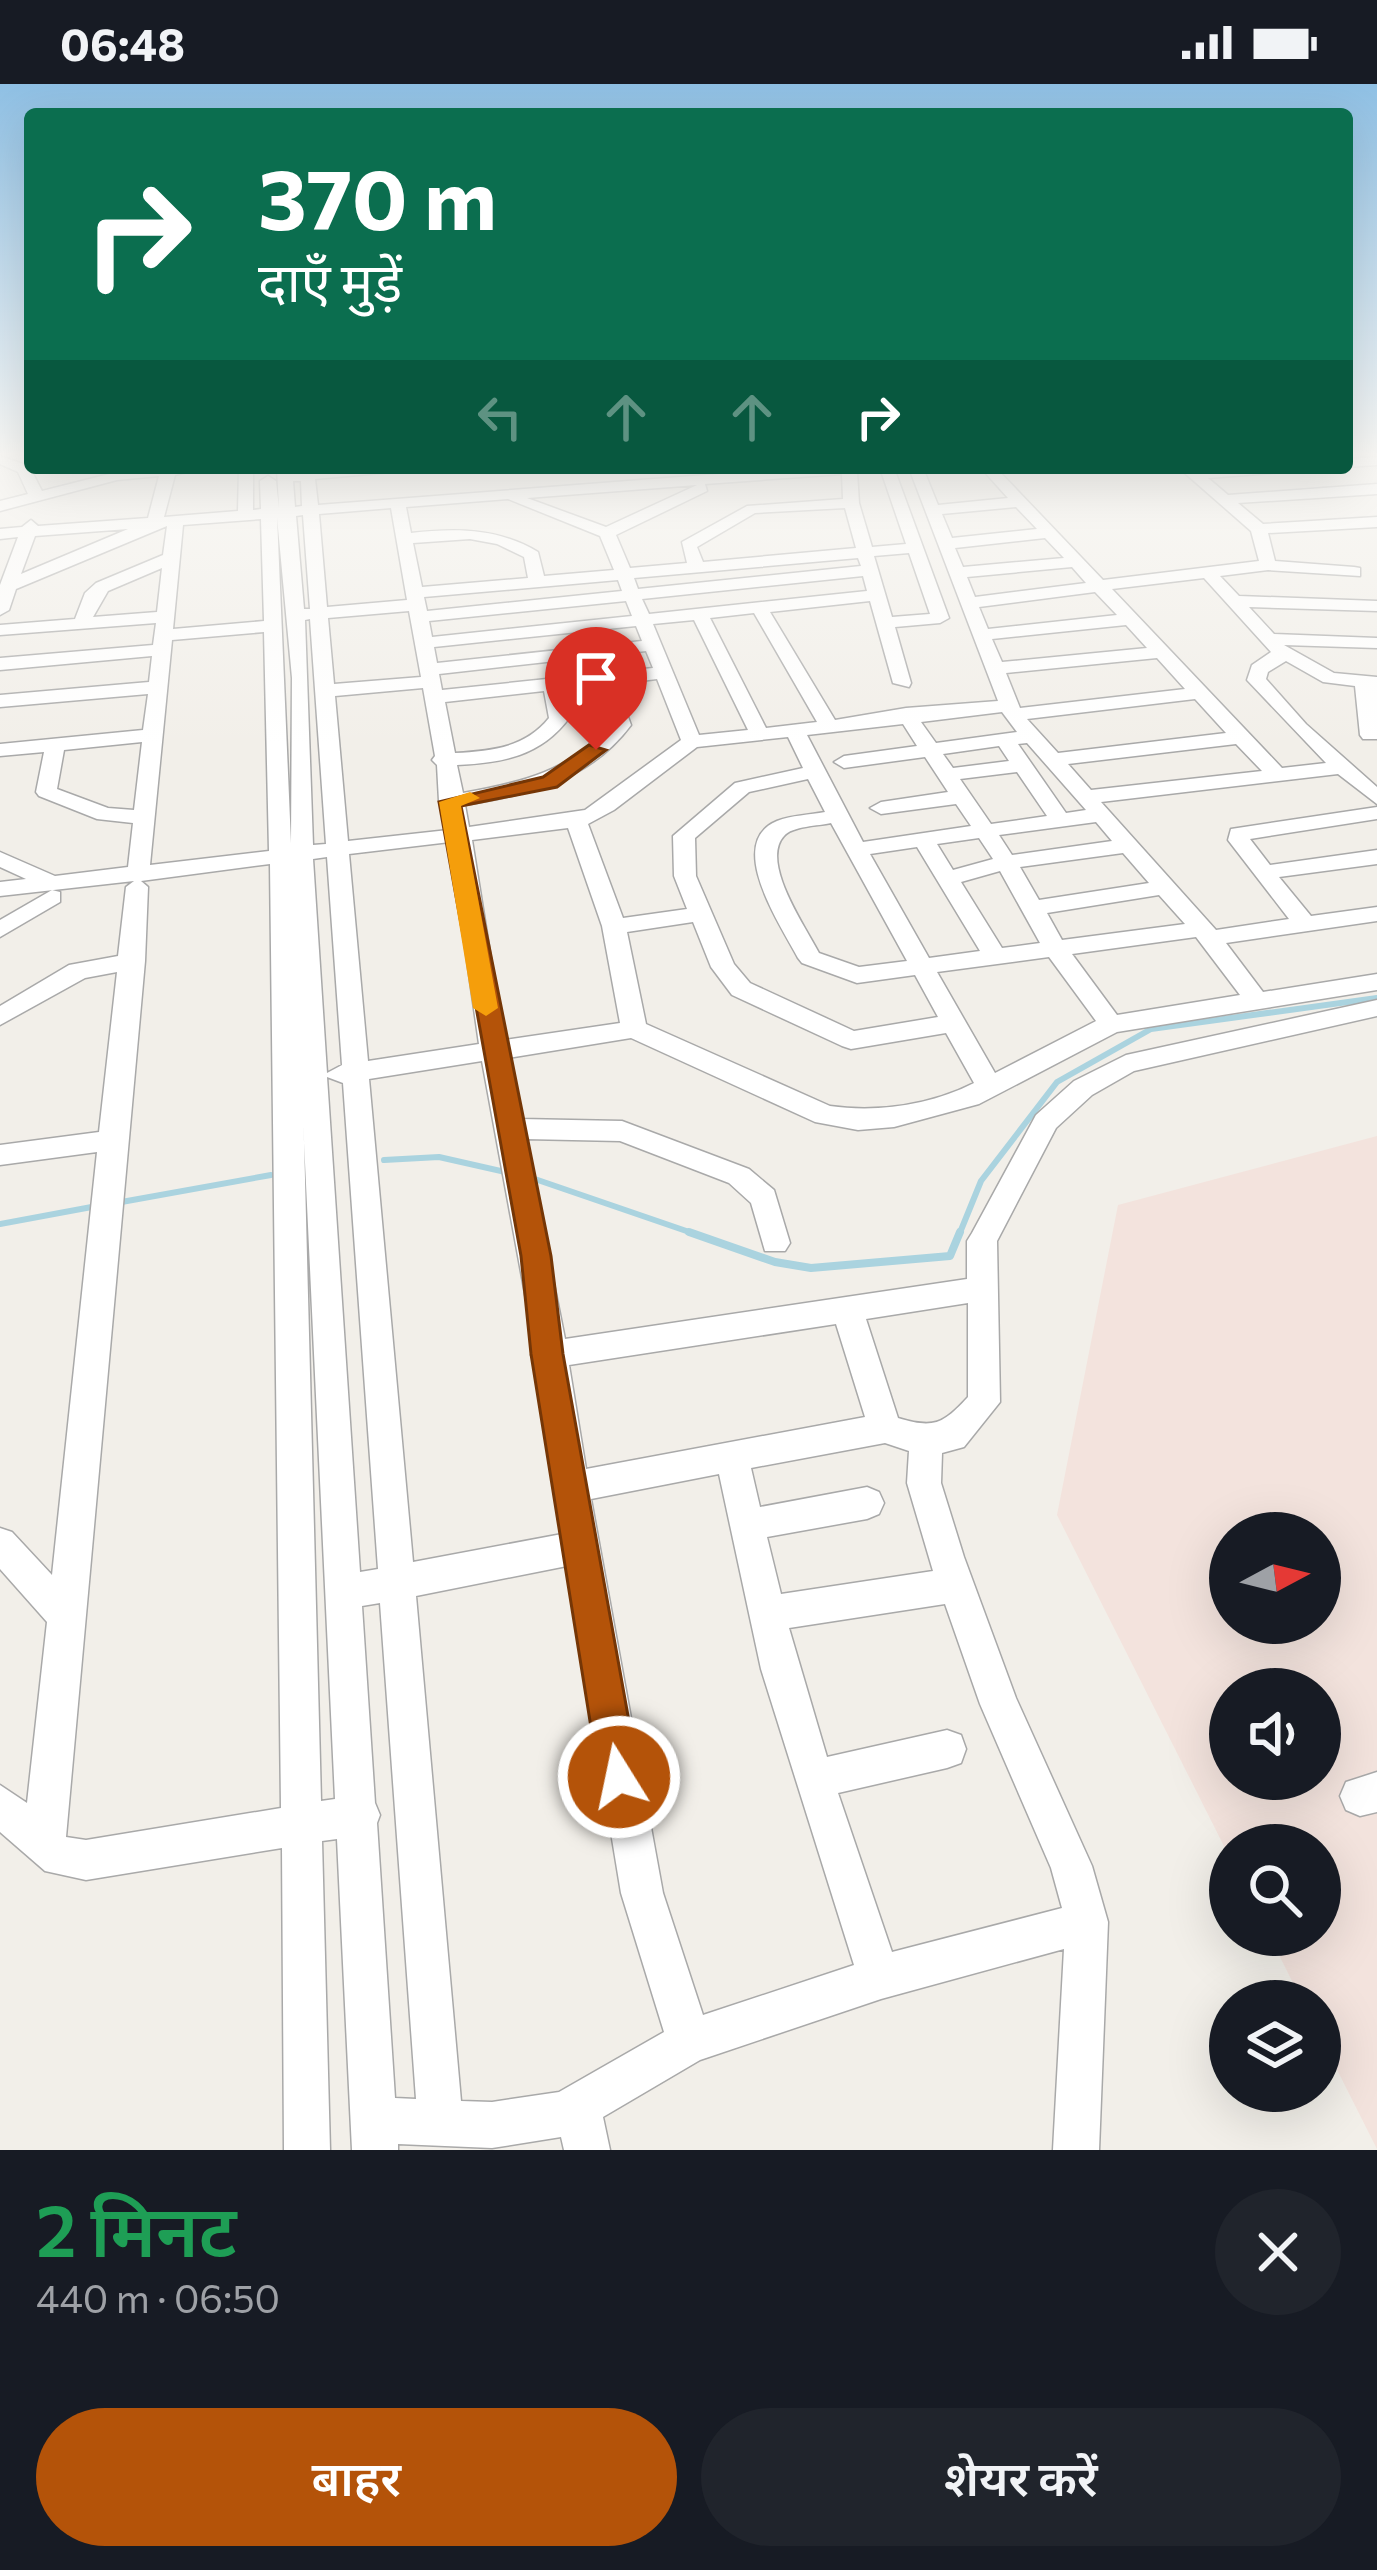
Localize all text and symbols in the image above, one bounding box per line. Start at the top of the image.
text: 06:48 [60,15,185,70]
text: 370 m [258,145,497,247]
icon: right [60,156,216,312]
text: दाएँ मुड़ें [258,247,402,313]
icon: left [467,384,533,450]
icon: ahead [593,384,659,450]
icon: ahead [719,384,785,450]
icon: right [845,384,911,450]
pin [545,627,647,750]
icon: arrive [563,645,629,711]
north arrow [1209,1512,1341,1644]
map controls [1209,1512,1341,2112]
button: sound [1209,1668,1341,1800]
position arrow [556,1714,682,1840]
button: search [1209,1824,1341,1956]
button: layers [1209,1980,1341,2112]
text: 2 मिनट [36,2184,237,2272]
button: close [1215,2189,1341,2315]
text: 440 m · 06:50 [36,2273,280,2321]
button: बाहर [36,2408,677,2546]
button: शेयर करें [701,2408,1341,2546]

